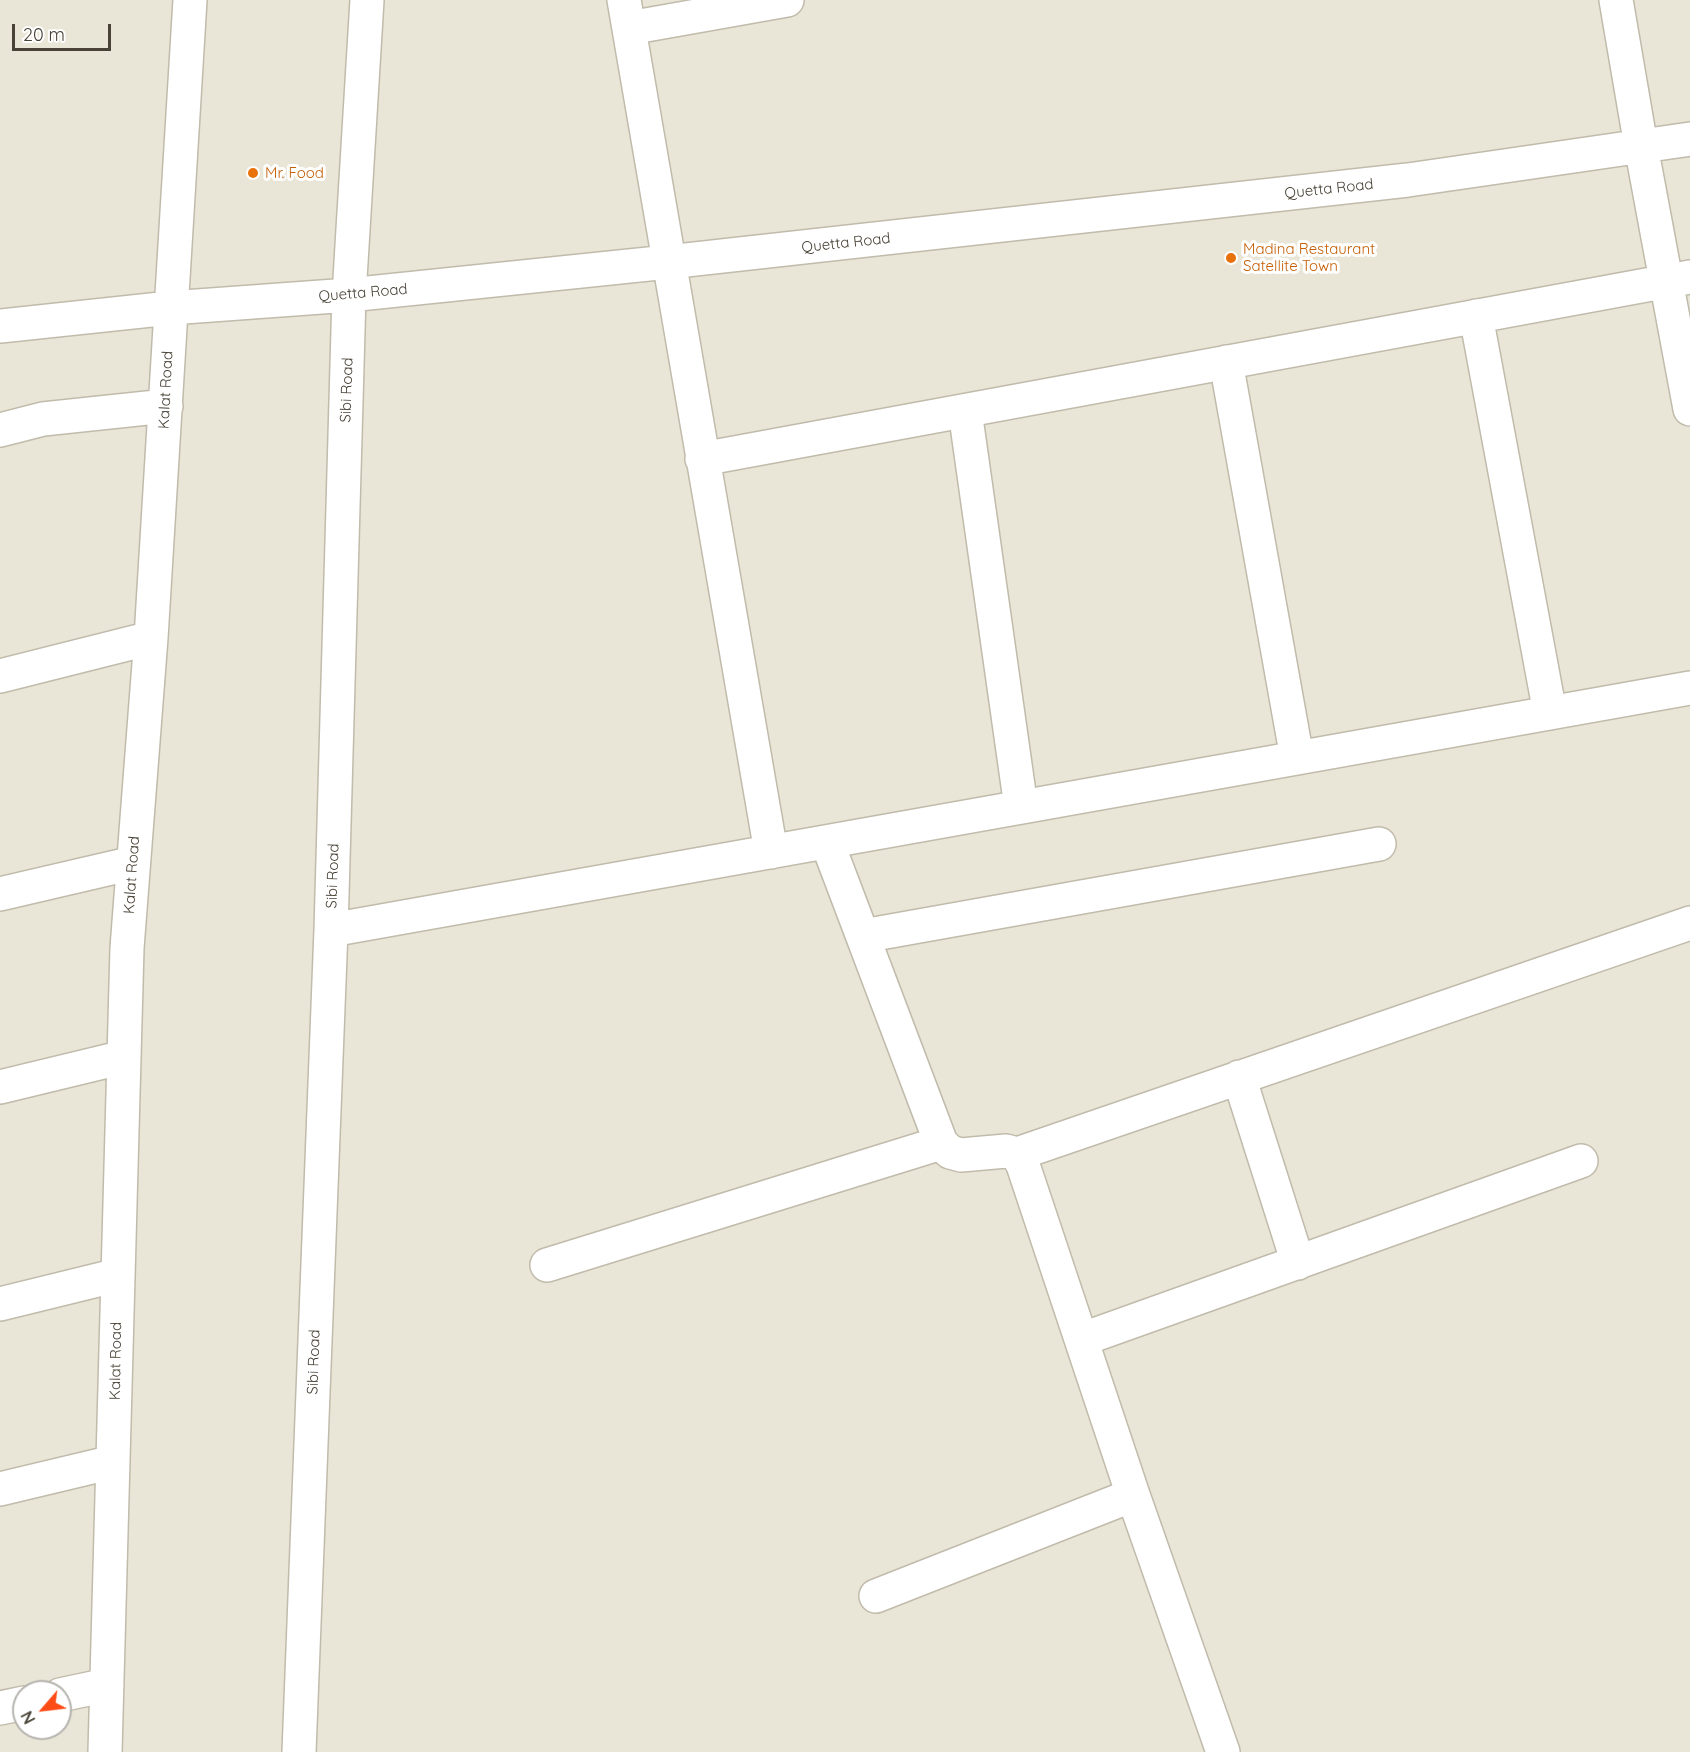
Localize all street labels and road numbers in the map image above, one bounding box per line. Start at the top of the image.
street label: Quetta Road [1284,175,1374,203]
street label: Quetta Road [801,229,891,257]
street label: Quetta Road [318,280,408,306]
street label: Kalat Road [155,351,177,429]
street label: Sibi Road [337,357,357,423]
street label: Kalat Road [120,835,144,915]
street label: Sibi Road [323,843,343,909]
street label: Kalat Road [106,1322,126,1400]
street label: Sibi Road [304,1329,324,1395]

